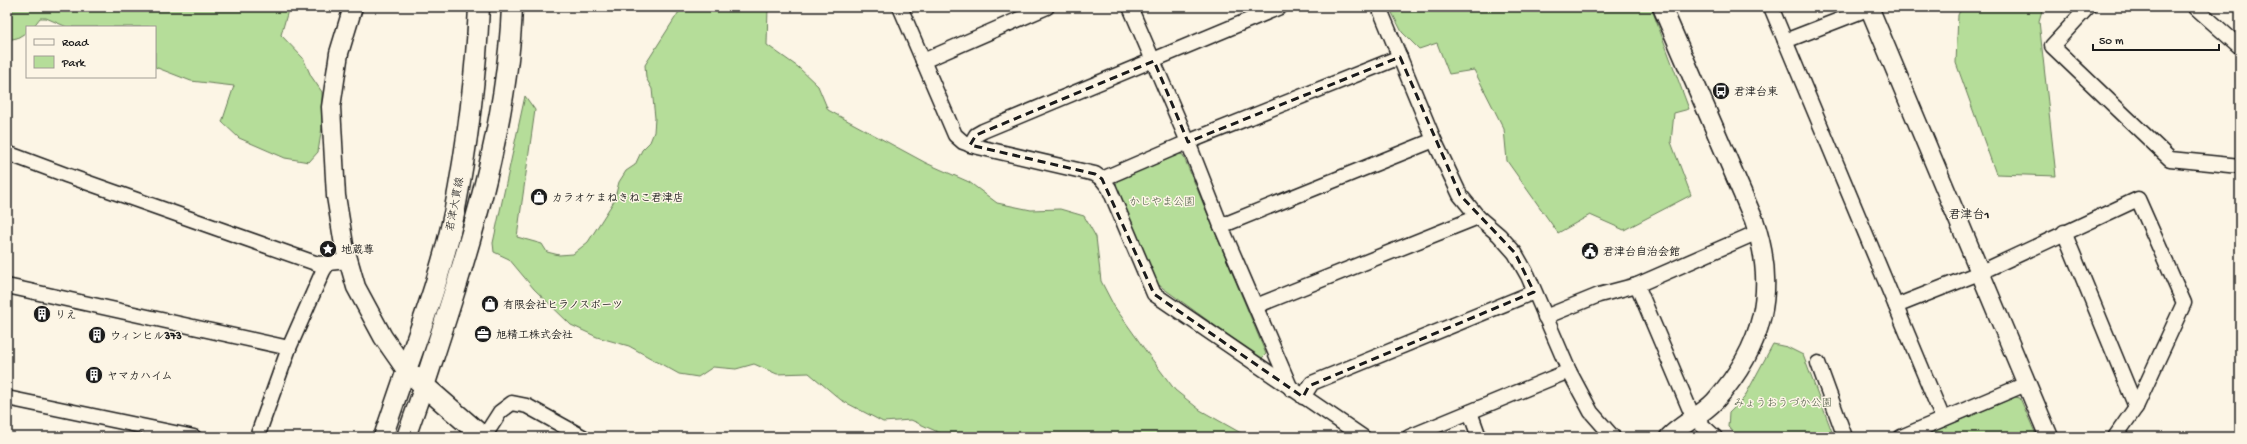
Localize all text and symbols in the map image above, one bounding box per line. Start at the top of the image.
legend [26,26,156,78]
scale bar [2093,26,2219,52]
text: 50 m [2099,35,2124,49]
text: Road [62,37,89,51]
text: Park [61,57,87,71]
bus stop icon: 君津台東 [1711,81,1731,101]
place label: 君津台東 [1734,86,1778,99]
street label: 君津大貫線 [444,176,467,233]
shop icon: カラオケまねきねこ君津店 [529,187,549,207]
place label: カラオケまねきねこ君津店 [552,192,684,205]
park label: かじやま公園 [1129,196,1195,209]
district label: 君津台1 [1949,208,1990,223]
place icon: 地蔵尊 [318,239,338,259]
public building icon: 君津台自治会館 [1580,241,1600,261]
place label: 地蔵尊 [341,244,374,257]
place label: 君津台自治会館 [1603,246,1680,259]
shop icon: 有限会社ヒラノスポーツ [480,294,500,314]
place label: 有限会社ヒラノスポーツ [503,299,623,312]
building icon: りえ [32,304,52,324]
place label: りえ [55,310,77,322]
office icon: 旭精工株式会社 [473,324,493,344]
building icon: ウィンヒル373 [87,325,107,345]
place label: 旭精工株式会社 [496,329,573,342]
place label: ウィンヒル373 [110,331,182,343]
building icon: ヤマカハイム [84,365,104,385]
place label: ヤマカハイム [107,371,173,383]
park label: みょうおうづか公園 [1734,397,1833,410]

